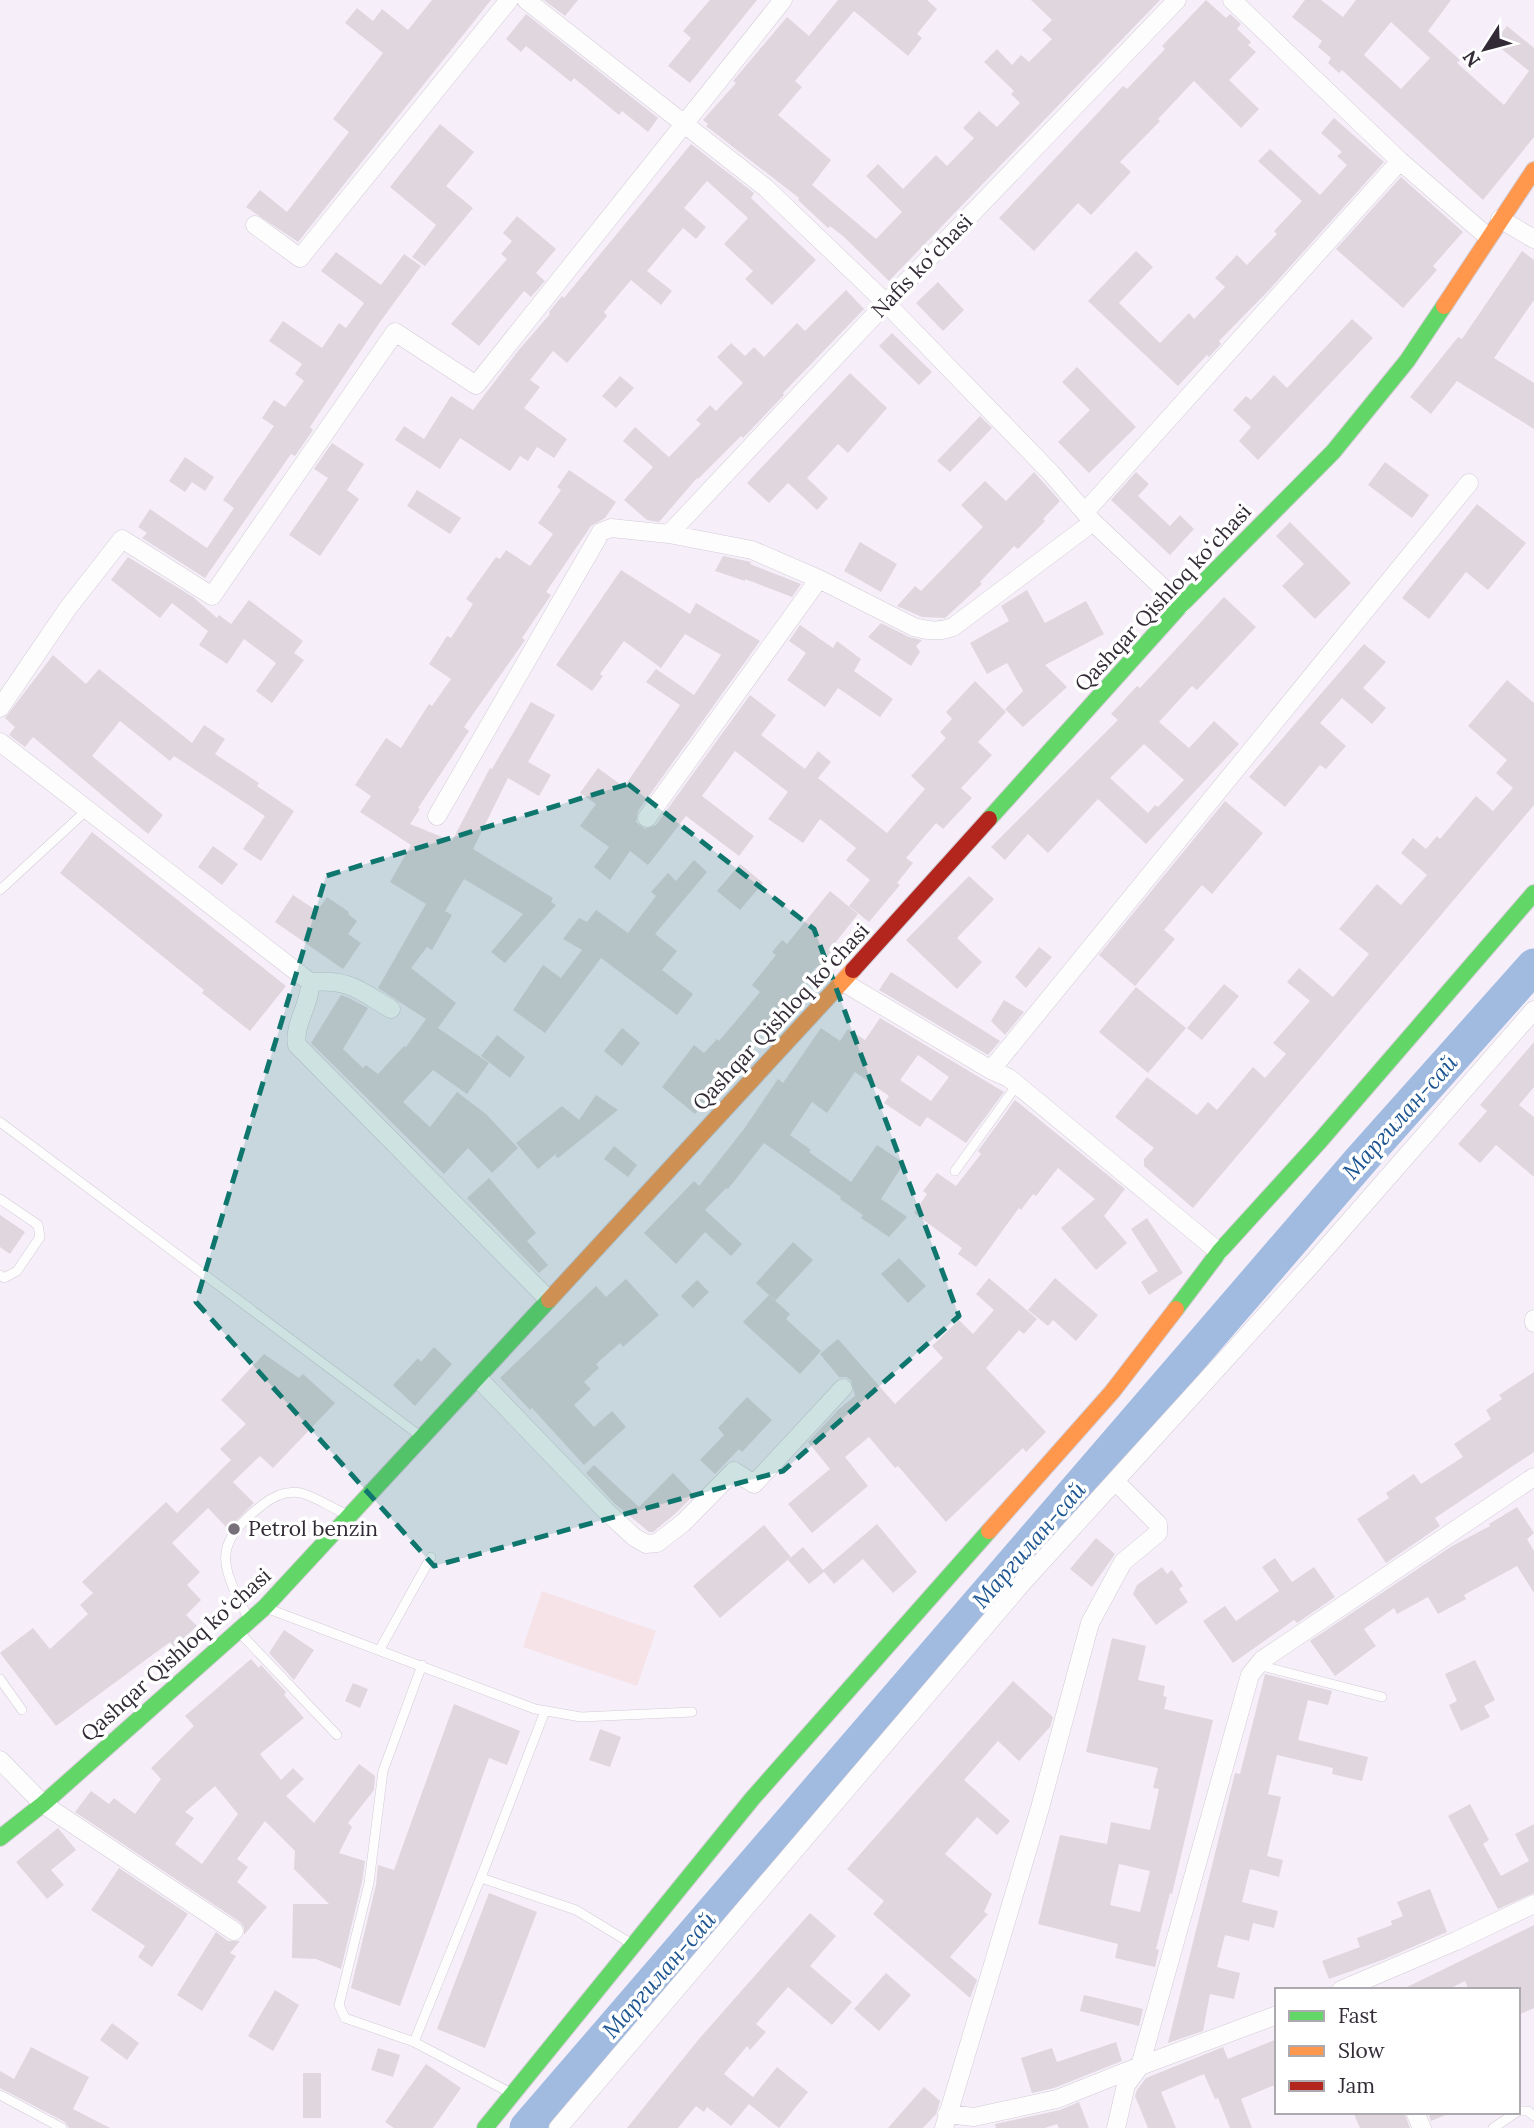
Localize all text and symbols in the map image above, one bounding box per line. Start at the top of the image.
north arrow [1450,14,1520,84]
text: N [1457,46,1485,72]
street label: Nafis koʻchasi [865,208,978,323]
street label: Qashqar Qishloq koʻchasi [1069,498,1257,697]
street label: Qashqar Qishloq koʻchasi [687,917,875,1116]
water label: Маргилан-сай [1336,1048,1464,1185]
water label: Маргилан-сай [966,1475,1092,1614]
place label: Petrol benzin [248,1515,378,1542]
marker: Petrol benzin [226,1521,242,1537]
street label: Qashqar Qishloq koʻchasi [75,1562,277,1747]
water label: Маргилан-сай [596,1905,722,2044]
legend [1275,1988,1520,2114]
text: Fast [1338,2002,1378,2029]
text: Slow [1338,2037,1385,2064]
text: Jam [1337,2072,1375,2099]

